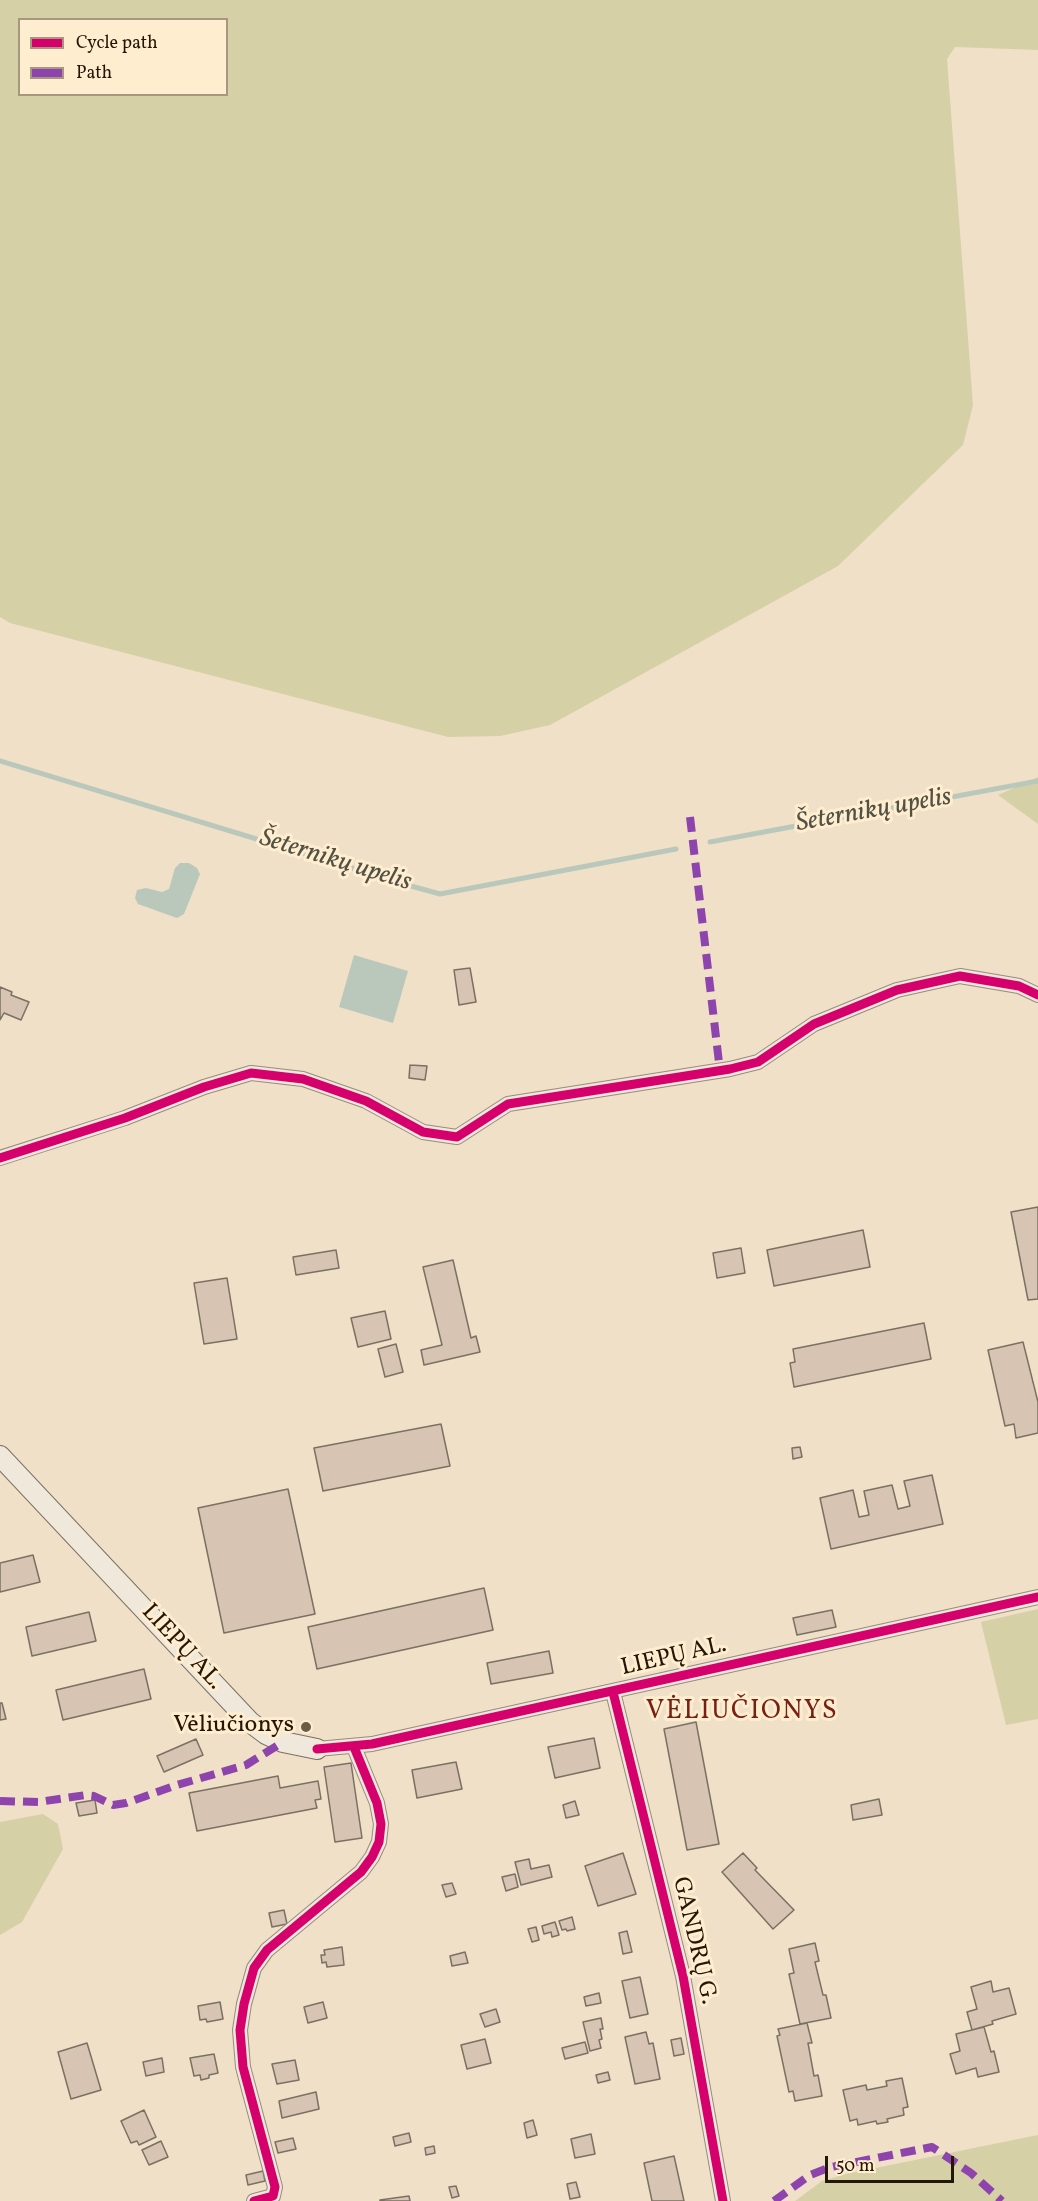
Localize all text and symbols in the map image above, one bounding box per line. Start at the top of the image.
legend [18,18,228,96]
text: Cycle path [76,31,158,56]
text: Path [76,61,112,86]
water label: Šeternikų upelis [794,783,954,841]
water label: Šeternikų upelis [255,824,415,900]
street label: LIEPŲ AL. [134,1599,228,1697]
street label: LIEPŲ AL. [618,1632,730,1684]
district label: VĖLIUČIONYS [646,1697,838,1729]
place label: Vėliučionys [173,1713,294,1741]
marker: Vėliučionys [299,1720,313,1734]
street label: GANDRŲ G. [664,1875,722,2007]
scale bar [828,2144,957,2182]
text: 50 m [836,2154,875,2179]

